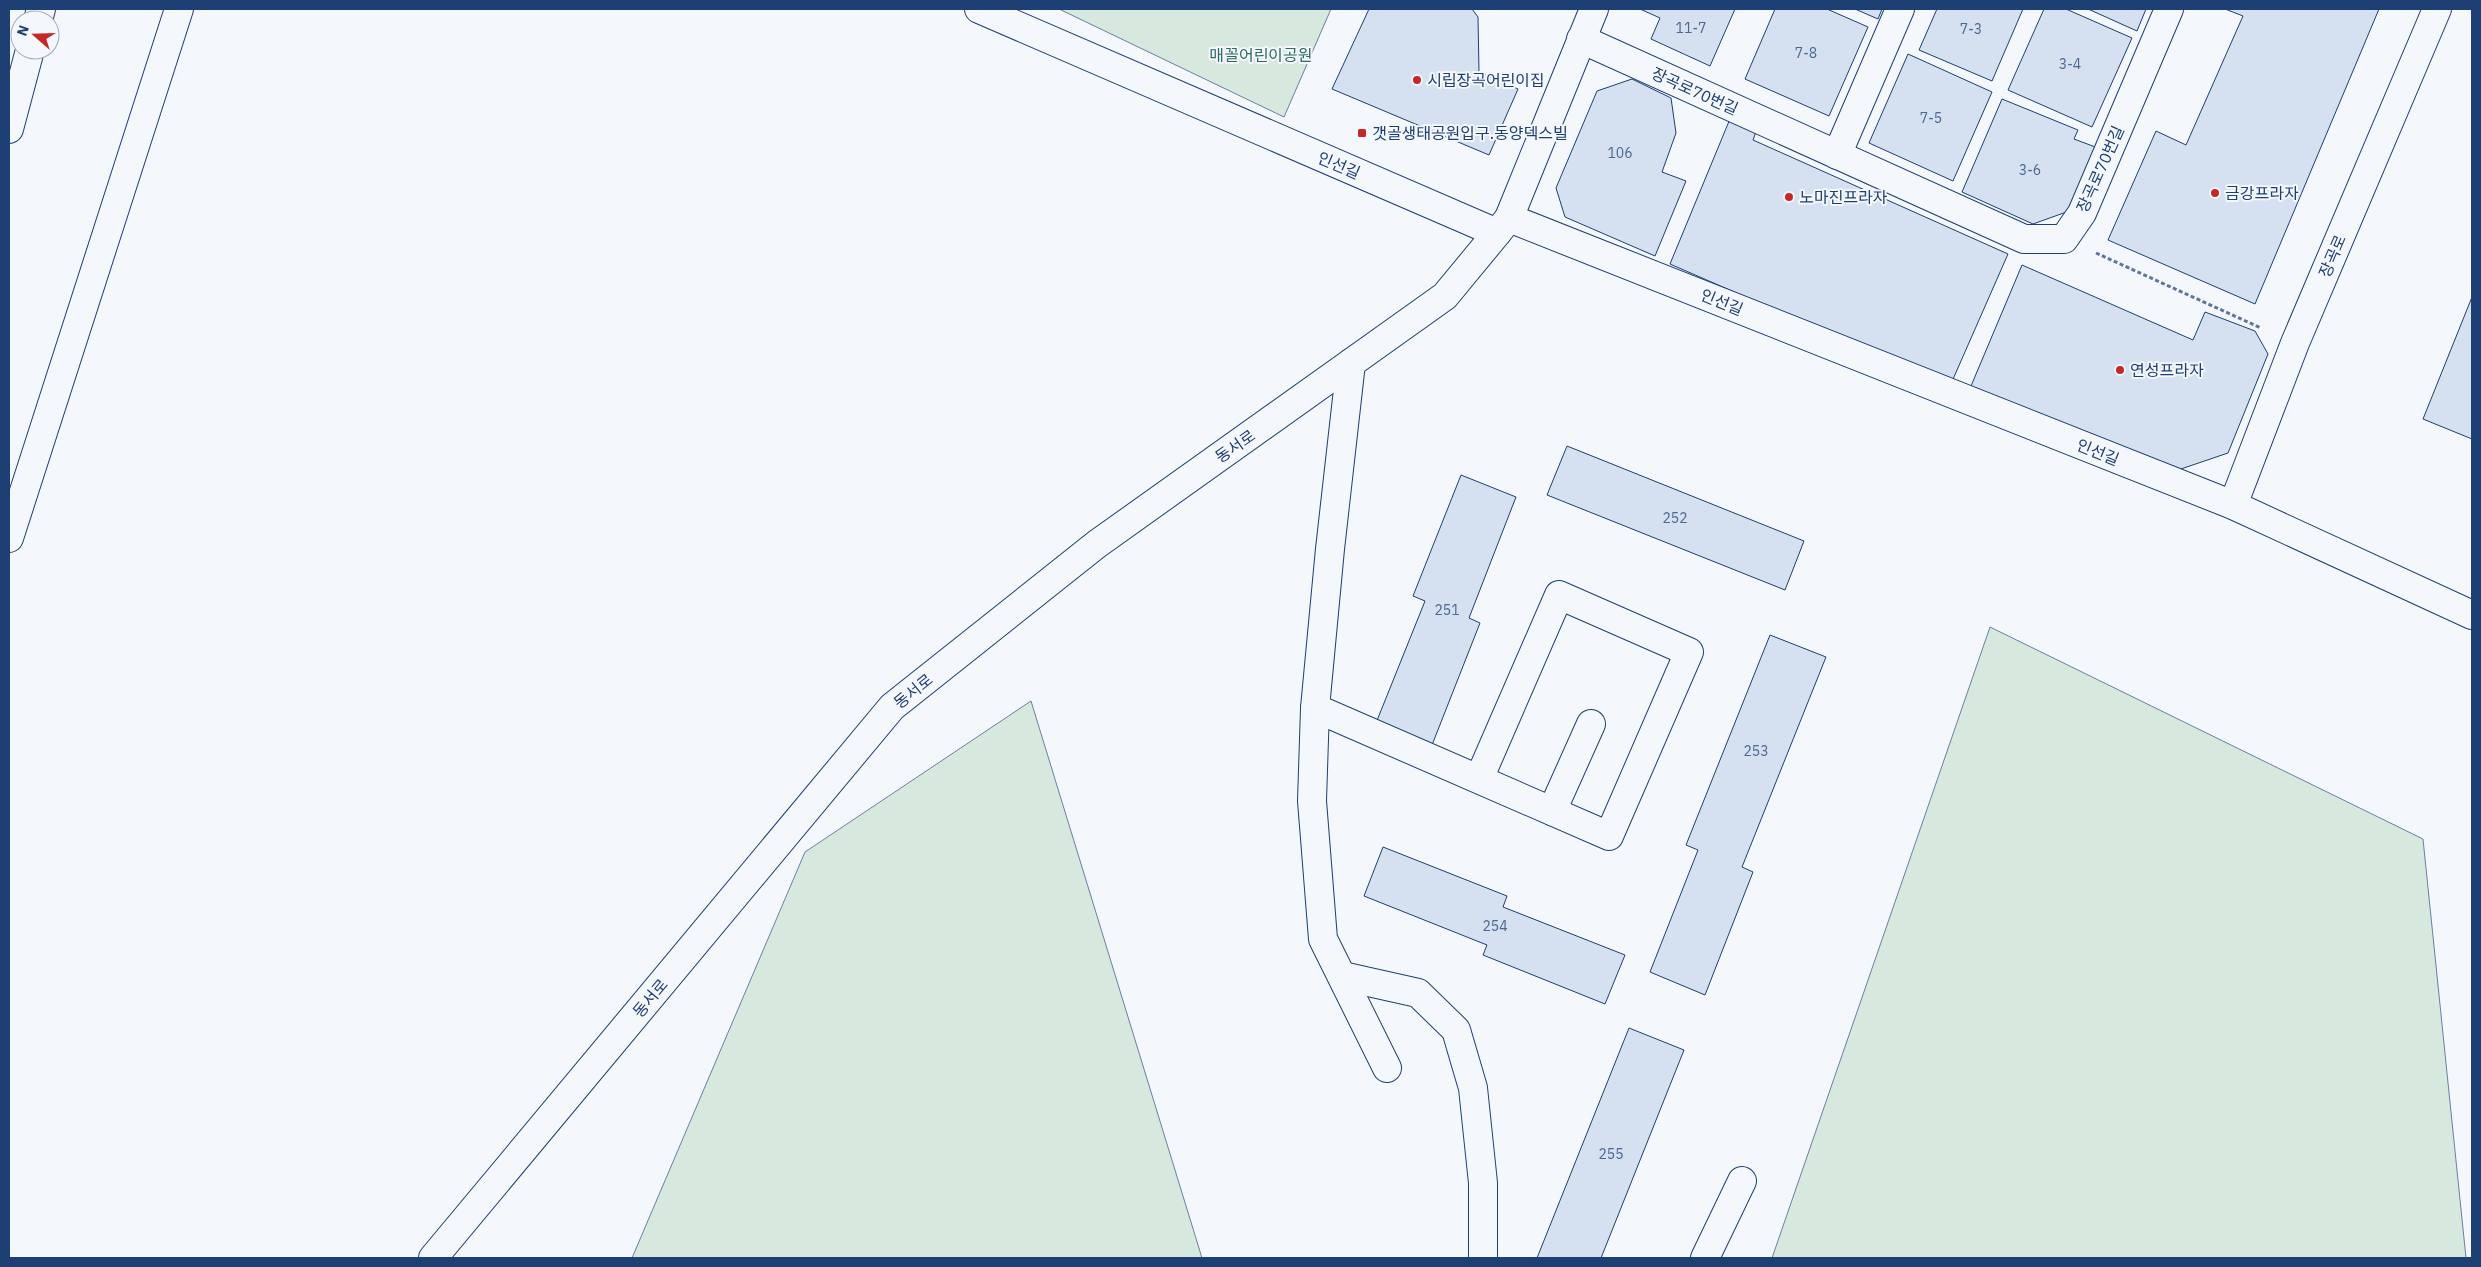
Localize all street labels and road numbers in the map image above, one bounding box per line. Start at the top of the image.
street label: 장곡로70번길 [1649,63,1741,119]
street label: 장곡로70번길 [2072,123,2128,215]
street label: 인선길 [1315,147,1363,183]
street label: 장곡로 [2314,232,2350,280]
street label: 인선길 [1698,284,1746,320]
street label: 동서로 [1211,425,1259,467]
street label: 인선길 [2074,434,2122,470]
street label: 동서로 [890,669,937,713]
street label: 동서로 [628,974,672,1021]

